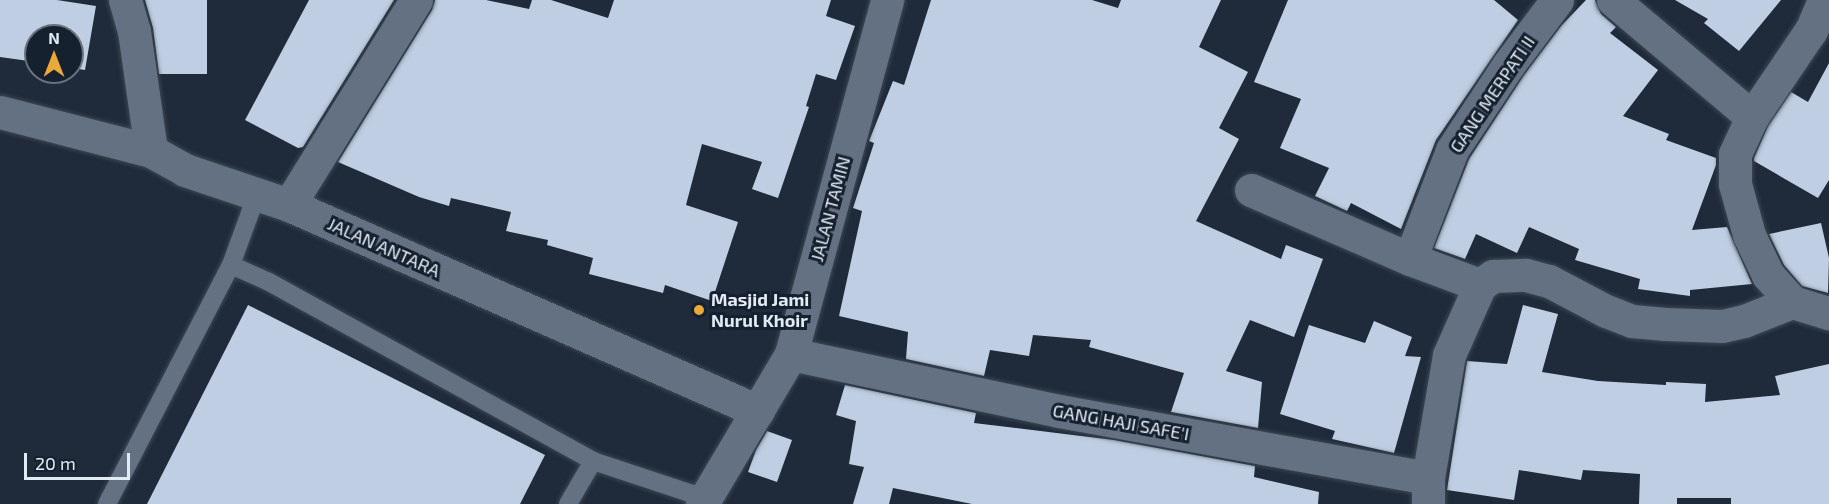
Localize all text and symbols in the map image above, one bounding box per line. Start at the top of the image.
north arrow [24,24,84,84]
text: N [48,28,60,47]
street label: GANG MERPATI II [1445,31,1539,157]
street label: JALAN TAMIN [806,154,854,264]
street label: JALAN ANTARA [324,212,444,282]
place label: Masjid Jami Nurul Khoir [711,289,810,332]
marker: Masjid Jami Nurul Khoir [692,303,706,317]
street label: GANG HAJI SAFE'I [1051,399,1191,445]
scale bar [27,441,134,479]
text: 20 m [35,452,76,474]

